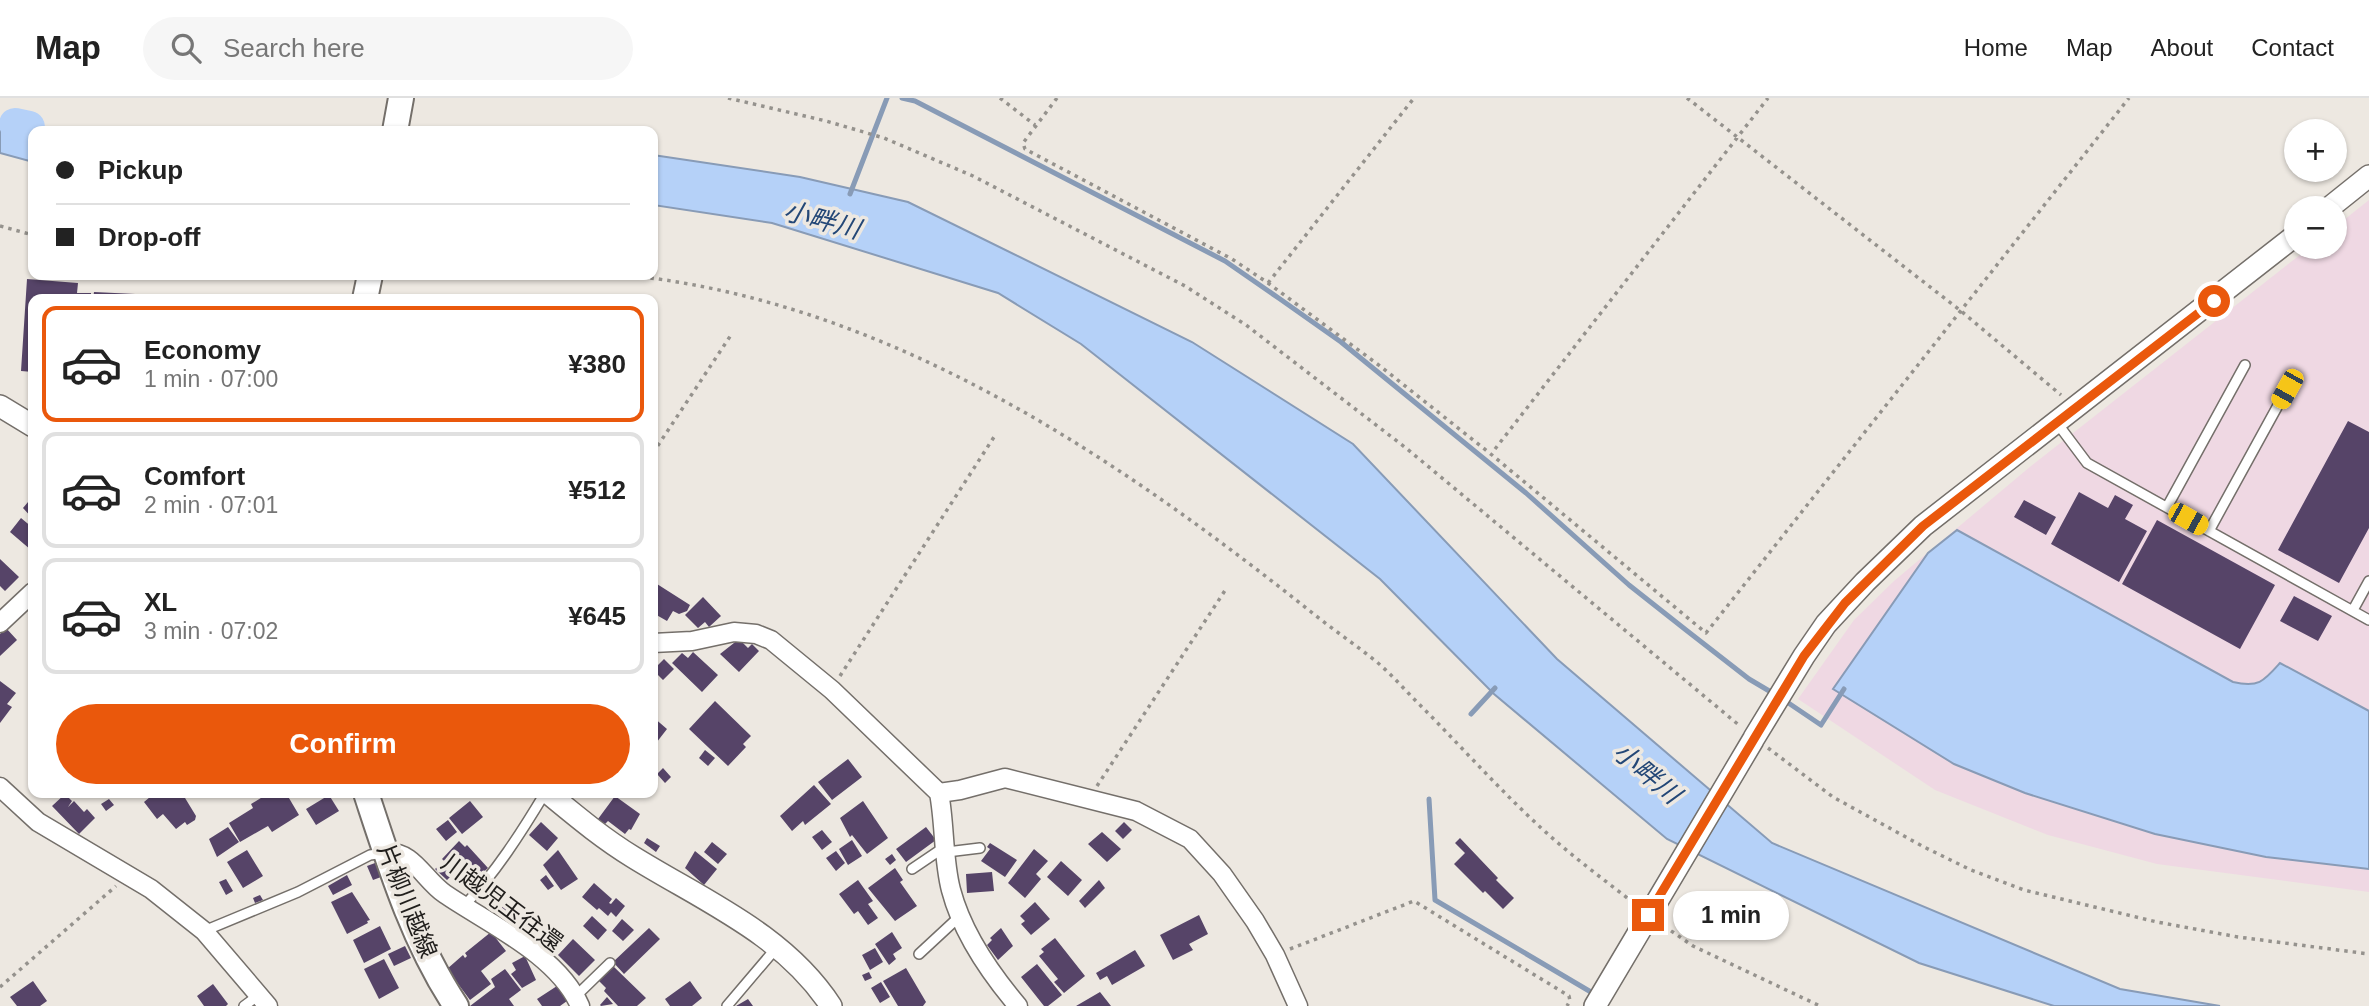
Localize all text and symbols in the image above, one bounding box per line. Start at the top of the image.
search box [143,17,633,80]
text: Map [35,29,101,66]
icon: search [167,29,205,67]
text: Search here [223,33,365,63]
text: Home [1964,34,2028,61]
text: Map [2066,34,2113,61]
text: About [2151,34,2213,61]
text: Contact [2251,34,2334,61]
map controls [2284,119,2347,259]
button: + [2284,119,2347,182]
text: Pickup [98,155,183,185]
water label: 小畔川 [780,195,866,245]
button: − [2284,196,2347,259]
text: Drop-off [98,222,201,252]
route start [2198,285,2230,317]
icon: car [60,333,123,396]
text: Economy [144,335,261,365]
text: ¥380 [568,349,626,379]
text: 1 min · 07:00 [144,366,278,392]
car [2268,366,2307,412]
icon: car [60,459,123,522]
text: Comfort [144,461,245,491]
text: ¥512 [568,475,626,505]
text: 2 min · 07:01 [144,492,278,518]
car [2165,500,2212,538]
icon: car [60,585,123,648]
text: XL [144,587,177,617]
text: ¥645 [568,601,626,631]
text: 3 min · 07:02 [144,618,278,644]
button: Confirm [56,704,630,784]
water label: 小畔川 [1607,736,1689,811]
street label: 片柳川越線 [372,840,442,962]
street label: 川越児玉往還 [437,848,568,957]
callout: 1 min [1672,890,1788,940]
route end [1632,899,1664,931]
text: 1 min [1701,902,1761,928]

